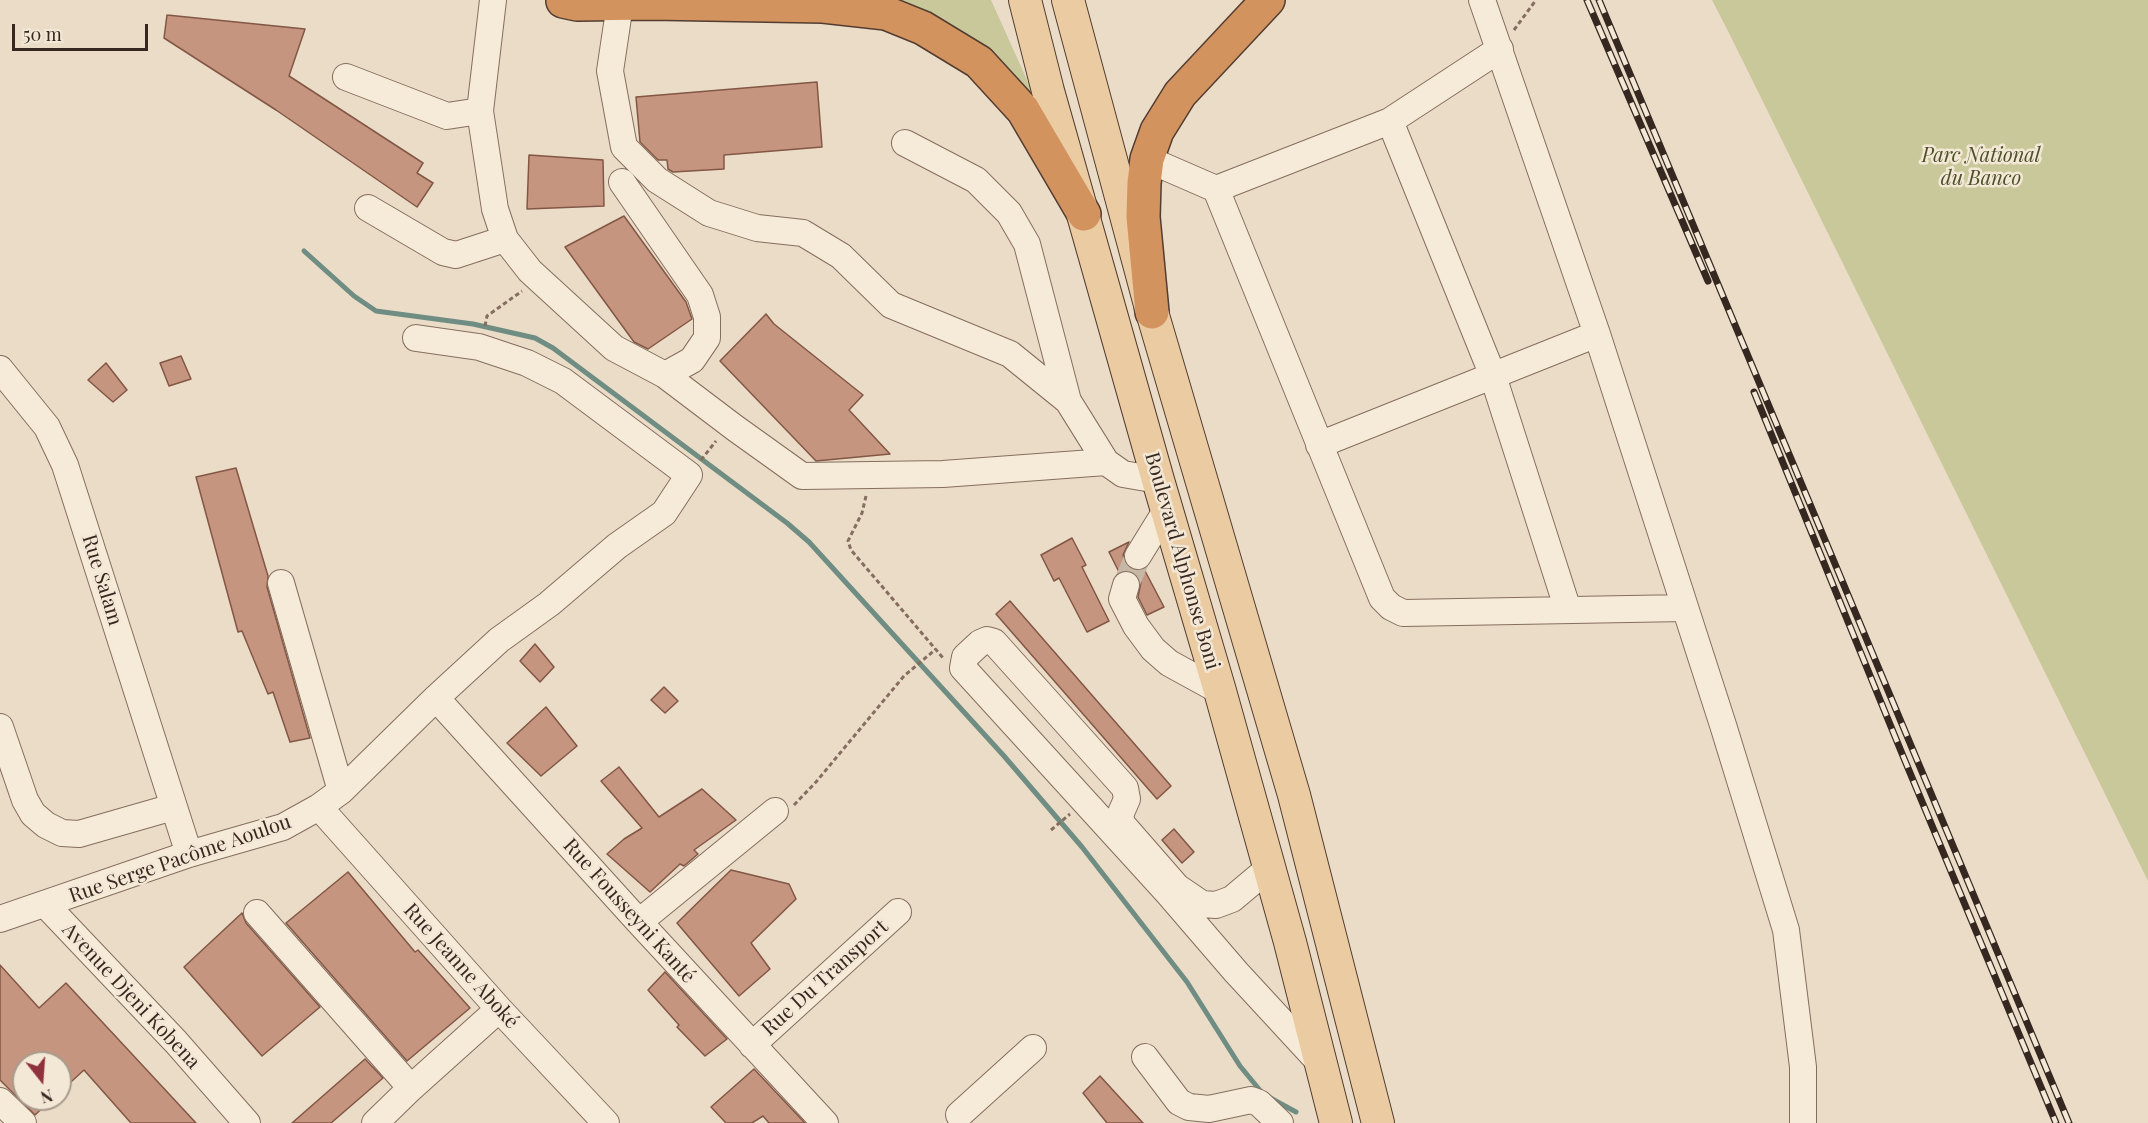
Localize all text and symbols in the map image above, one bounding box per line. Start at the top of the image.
scale bar [15,12,152,50]
text: 50 m [23,22,62,46]
park label: Parc National du Banco [1922,144,2040,191]
street label: Boulevard Alphonse Boni [1139,449,1225,673]
street label: Rue Salam [77,532,127,628]
street label: Rue Serge Pacôme Aoulou [66,810,294,908]
street label: Rue Fousseyni Kanté [558,834,700,988]
street label: Rue Jeanne Aboké [399,898,523,1034]
street label: Rue Du Transport [757,915,893,1041]
street label: Avenue Djeni Kobena [57,918,205,1074]
north arrow [12,1051,72,1111]
text: N [38,1085,55,1109]

